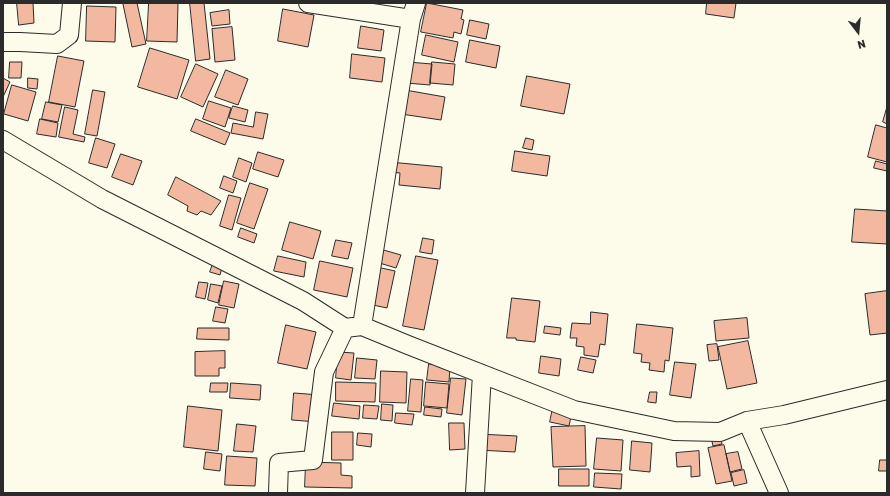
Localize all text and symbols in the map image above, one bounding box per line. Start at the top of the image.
north arrow [838,12,878,52]
text: N [856,37,867,51]

